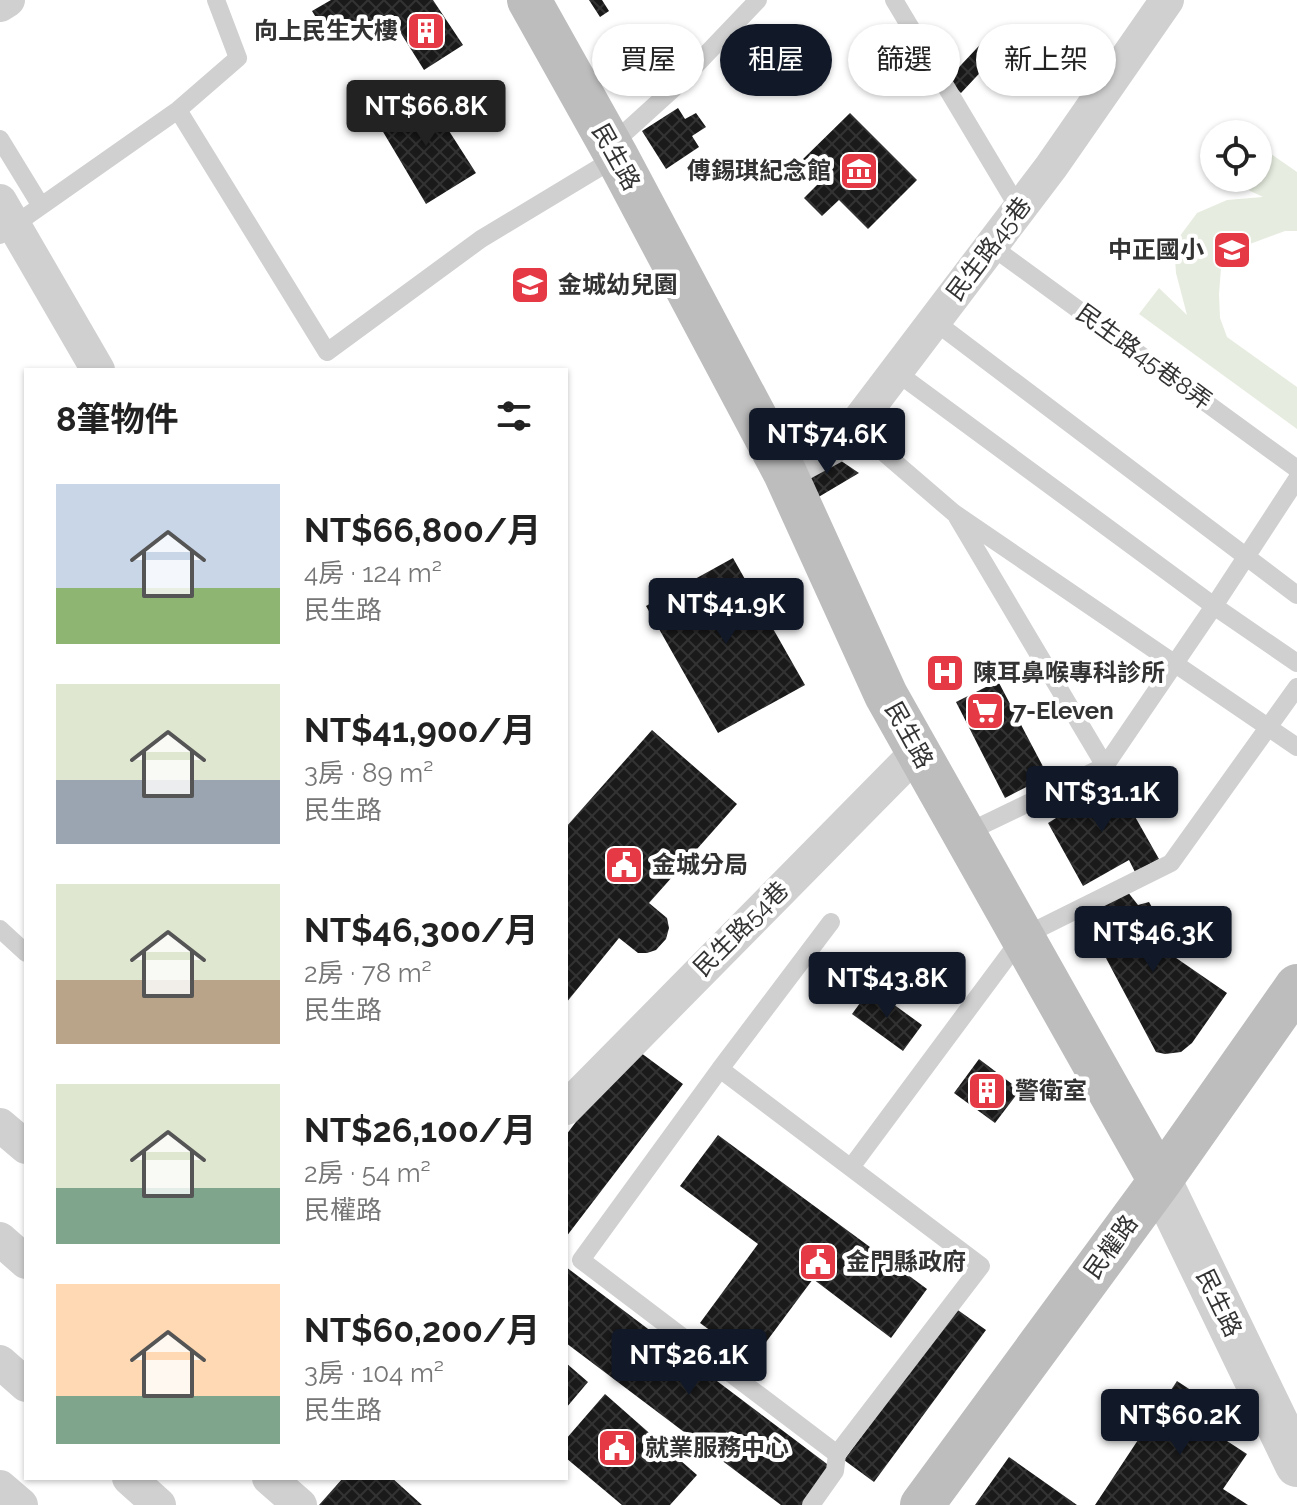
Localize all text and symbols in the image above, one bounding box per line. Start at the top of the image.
building icon: 向上民生大樓 [405,10,447,52]
place label: 向上民生大樓 [254,16,398,45]
chip: 買屋 [592,24,704,96]
chip: 租屋 [720,24,832,96]
chip: 篩選 [848,24,960,96]
chip: 新上架 [976,24,1116,96]
pin: NT$66.8K [343,80,509,148]
text: NT$66.8K [365,91,487,121]
street label: 民生路 [586,118,647,195]
map controls [1200,120,1272,192]
button: locate [1200,120,1272,192]
museum icon: 傅錫琪紀念館 [838,150,880,192]
place label: 傅錫琪紀念館 [687,156,831,185]
street label: 民生路45巷 [940,191,1037,306]
school or university icon: 中正國小 [1211,229,1253,271]
place label: 中正國小 [1108,235,1204,264]
school or university icon: 金城幼兒園 [509,264,551,306]
place label: 金城幼兒園 [558,270,678,299]
street label: 民生路45巷8弄 [1071,298,1218,415]
icon: filters [492,394,536,438]
text: 8筆物件 [56,399,179,439]
pin: NT$74.6K [744,408,910,476]
text: NT$74.6K [767,419,887,449]
text: NT$66,800/月 [304,510,541,550]
icon: home [120,516,216,612]
text: 4房 · 124 m² [304,558,442,588]
pin: NT$41.9K [643,578,809,646]
text: NT$41.9K [667,589,785,619]
text: 民生路 [304,595,382,625]
hospital icon: 陳耳鼻喉專科診所 [924,652,966,694]
place label: 陳耳鼻喉專科診所 [973,658,1165,687]
supermarket icon: 7-Eleven [964,690,1006,732]
street label: 民生路 [879,696,940,773]
place label: 7-Eleven [1013,696,1114,725]
text: NT$41,900/月 [304,710,536,750]
icon: home [120,716,216,812]
text: 3房 · 89 m² [304,758,433,788]
pin: NT$31.1K [1019,766,1185,834]
text: NT$31.1K [1044,777,1160,807]
text: 民生路 [304,795,382,825]
public building icon: 金城分局 [603,844,645,886]
place label: 金城分局 [652,850,748,879]
street label: 民生路54巷 [687,875,794,982]
pin: NT$46.3K [1070,906,1236,974]
text: NT$46,300/月 [304,910,539,950]
icon: home [120,916,216,1012]
text: NT$46.3K [1093,917,1213,947]
pin: NT$43.8K [804,952,970,1020]
text: 2房 · 78 m² [304,958,432,988]
text: NT$43.8K [827,963,947,993]
text: 民生路 [304,995,382,1025]
building icon: 警衛室 [966,1070,1008,1112]
place label: 警衛室 [1015,1076,1087,1105]
text: NT$26,100/月 [304,1110,536,1150]
icon: home [120,1116,216,1212]
text: 2房 · 54 m² [304,1158,431,1188]
text: 民權路 [304,1195,382,1225]
street label: 民權路 [1078,1209,1143,1284]
public building icon: 金門縣政府 [797,1241,839,1283]
place label: 金門縣政府 [846,1247,966,1276]
street label: 民生路 [1191,1264,1248,1341]
text: NT$60,200/月 [304,1310,540,1350]
icon: home [120,1316,216,1412]
pin: NT$26.1K [606,1329,772,1397]
text: NT$26.1K [630,1340,748,1370]
text: 3房 · 104 m² [304,1358,444,1388]
pin: NT$60.2K [1097,1389,1263,1457]
text: 民生路 [304,1395,382,1425]
text: NT$60.2K [1119,1400,1241,1430]
public building icon: 就業服務中心 [596,1427,638,1469]
place label: 就業服務中心 [645,1433,789,1462]

